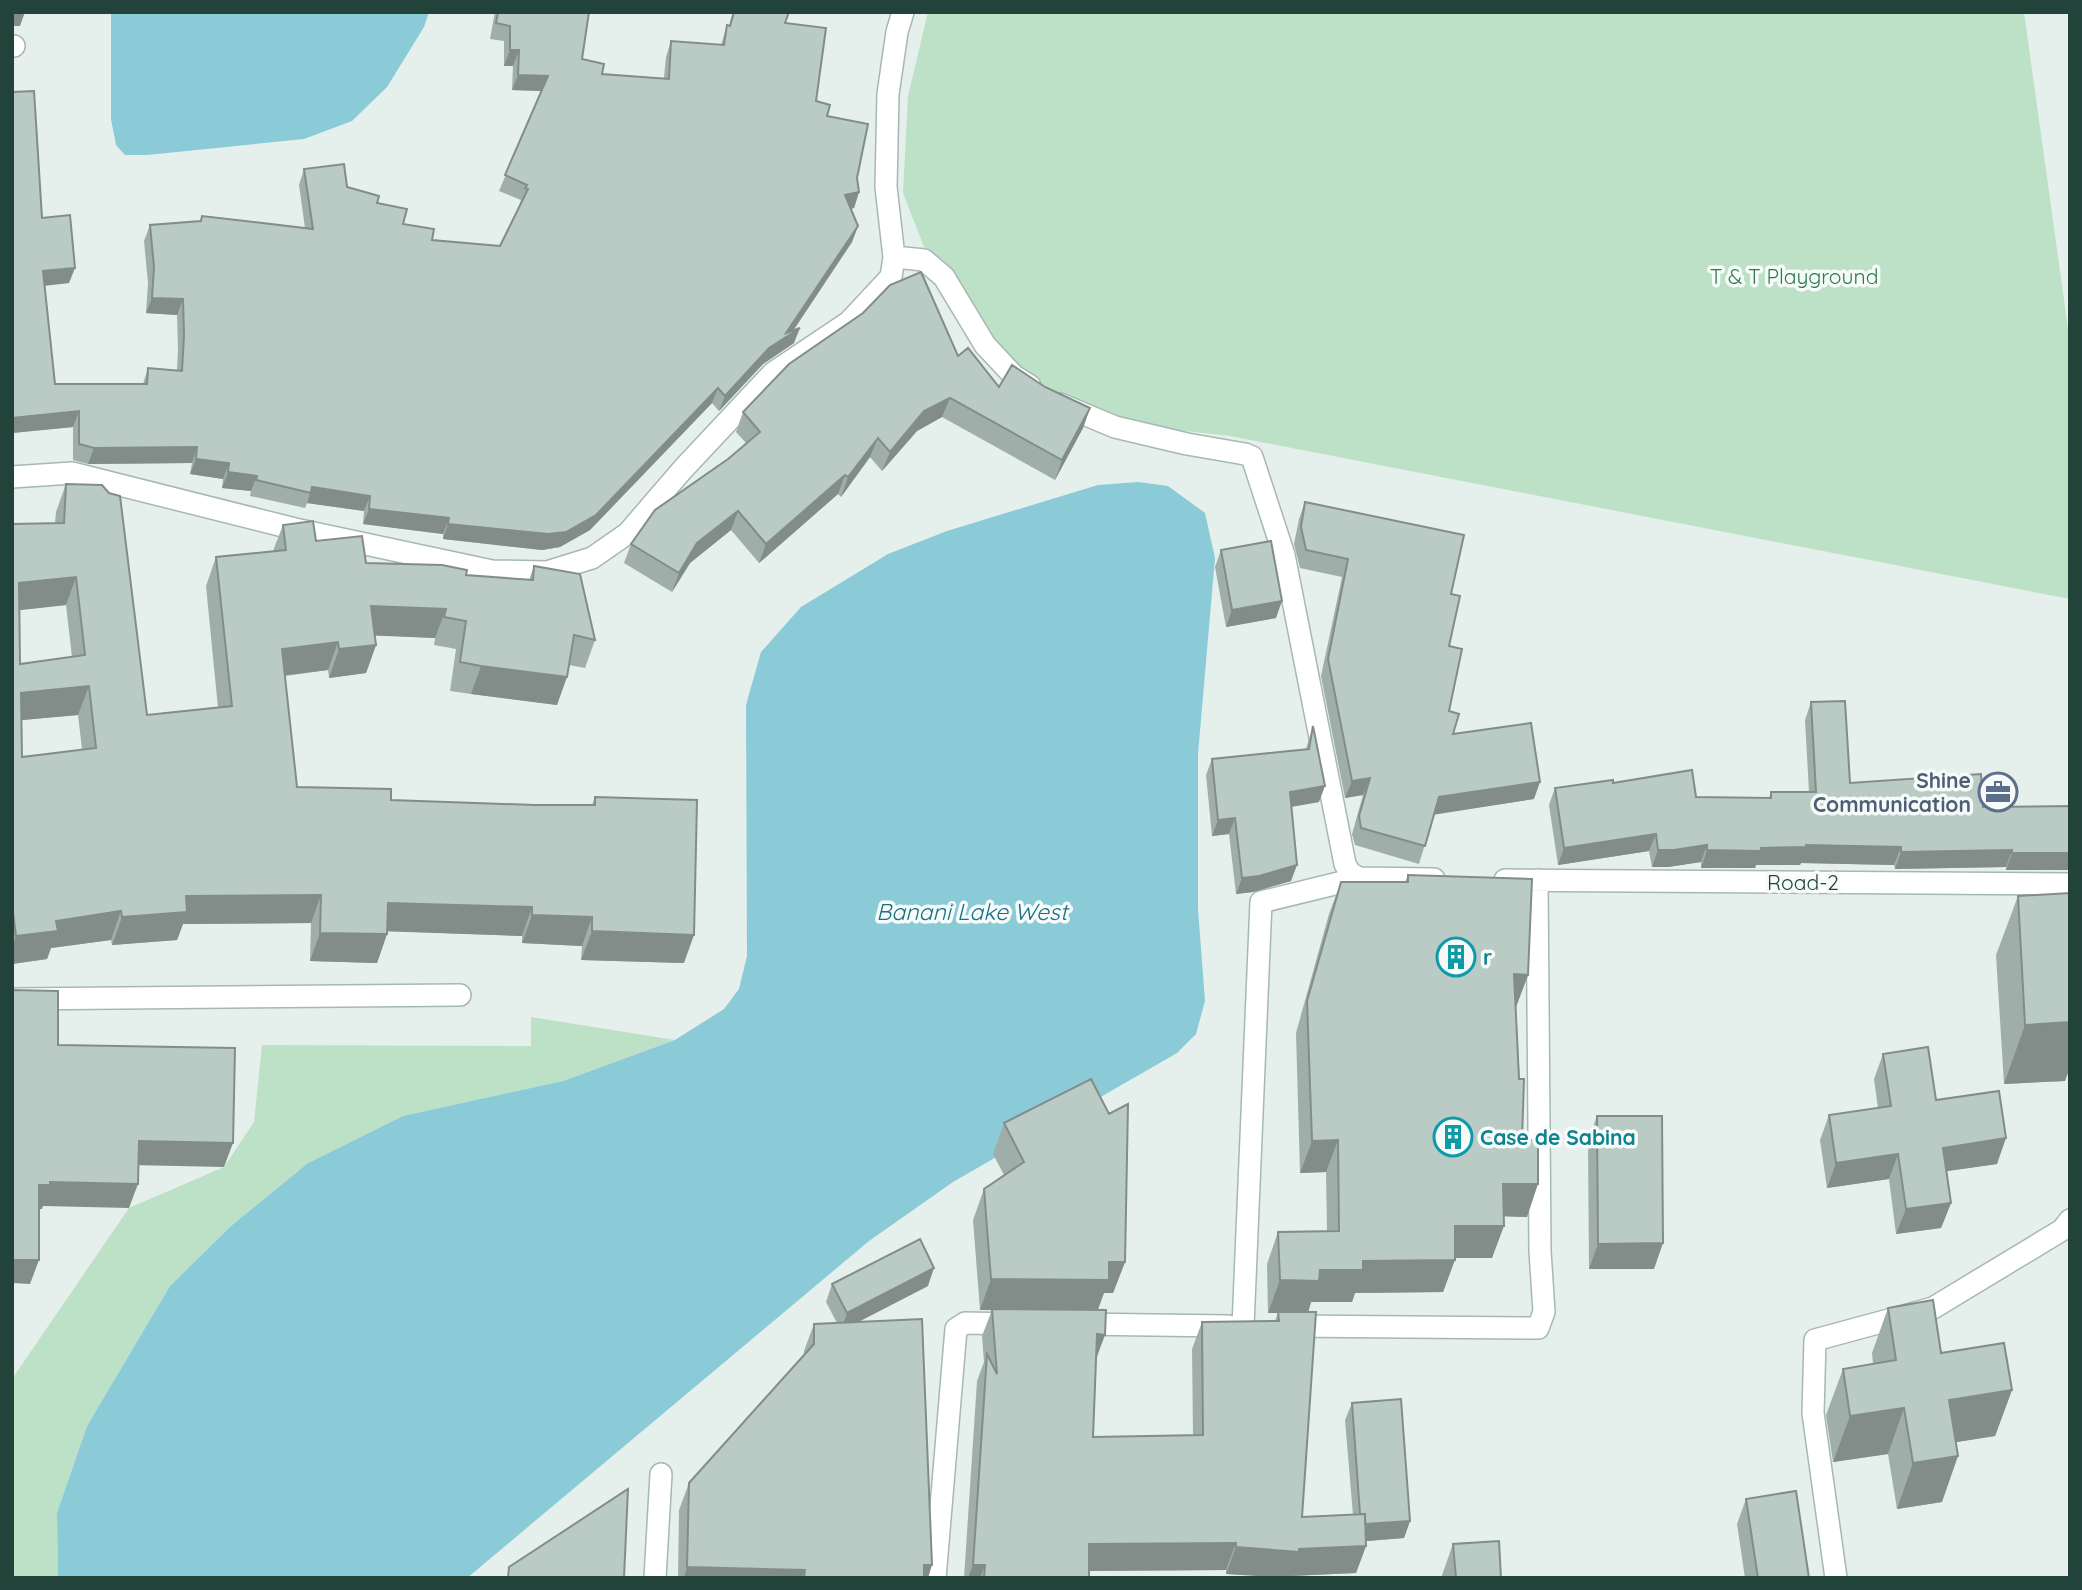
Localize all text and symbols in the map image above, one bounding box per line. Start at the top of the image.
park label: T & T Playground [1710,263,1878,289]
place label: Shine Communication [1813,767,1971,817]
office icon: Shine Communication [1977,771,2019,813]
street label: Road-2 [1767,869,1839,895]
water label: Banani Lake West [876,897,1070,926]
building icon: r [1435,936,1477,978]
place label: r [1483,944,1492,970]
building icon: Case de Sabina [1432,1116,1474,1158]
place label: Case de Sabina [1480,1124,1636,1150]

